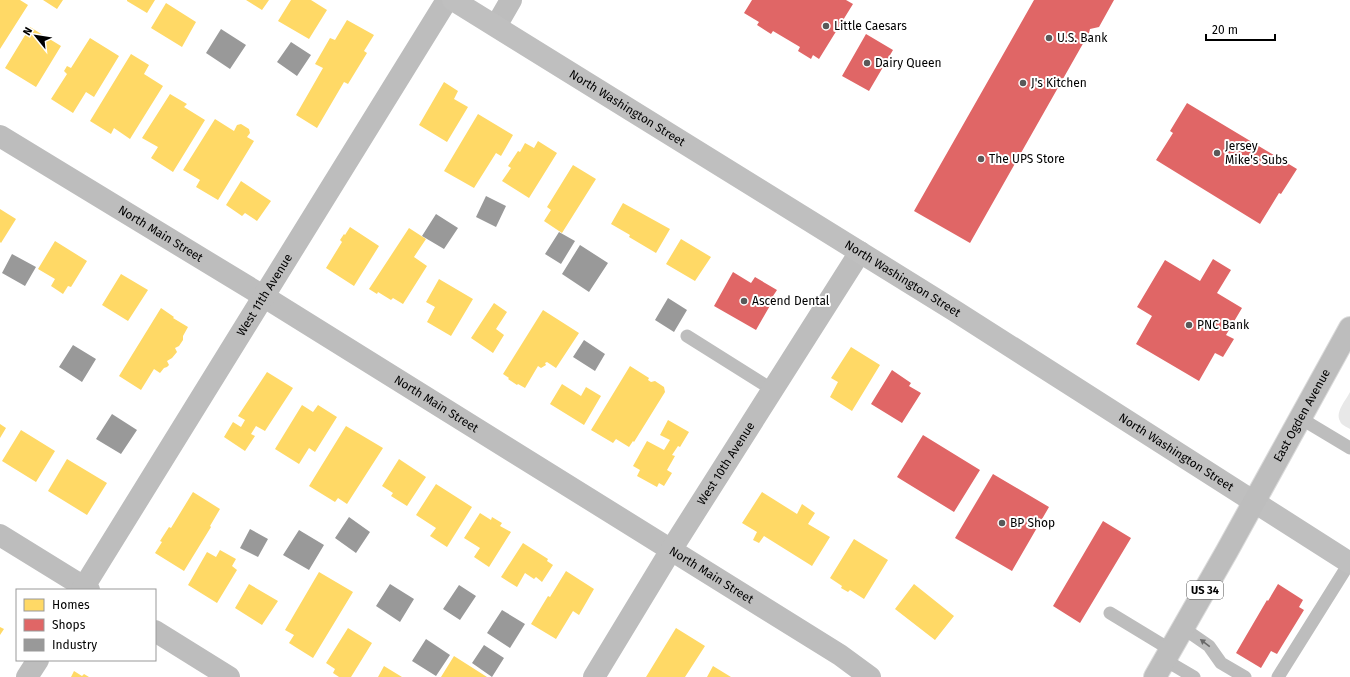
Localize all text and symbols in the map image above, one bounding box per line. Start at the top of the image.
north arrow [16,16,56,56]
scale bar [1206,16,1275,42]
place label: Little Caesars [834,19,907,33]
marker: Little Caesars [821,21,831,31]
text: 20 m [1212,23,1238,37]
text: N [20,25,35,38]
place label: U.S. Bank [1057,31,1108,45]
marker: U.S. Bank [1044,33,1054,43]
place label: Dairy Queen [875,56,942,70]
marker: Dairy Queen [862,58,872,68]
street label: North Washington Street [567,67,688,149]
place label: J's Kitchen [1031,76,1087,90]
marker: J's Kitchen [1018,78,1028,88]
place label: Jersey Mike's Subs [1225,139,1288,167]
marker: Jersey Mike's Subs [1212,148,1222,158]
place label: The UPS Store [989,152,1065,166]
marker: The UPS Store [976,154,986,164]
street label: North Main Street [116,203,206,265]
street label: North Washington Street [842,237,964,320]
street label: West 11th Avenue [234,251,295,339]
place label: Ascend Dental [752,294,830,308]
marker: Ascend Dental [739,296,749,306]
place label: PNC Bank [1197,318,1250,332]
marker: PNC Bank [1184,320,1194,330]
street label: East Ogden Avenue [1271,366,1333,464]
street label: North Main Street [392,372,482,436]
street label: North Washington Street [1116,410,1237,494]
street label: West 10th Avenue [694,419,757,508]
place label: BP Shop [1010,516,1055,530]
marker: BP Shop [997,518,1007,528]
street label: North Main Street [667,544,757,607]
road number: US 34 [1187,581,1223,599]
legend [16,589,156,661]
text: Homes [52,598,90,612]
text: Shops [52,618,86,632]
text: Industry [52,638,97,652]
one-way arrow [1199,639,1210,647]

